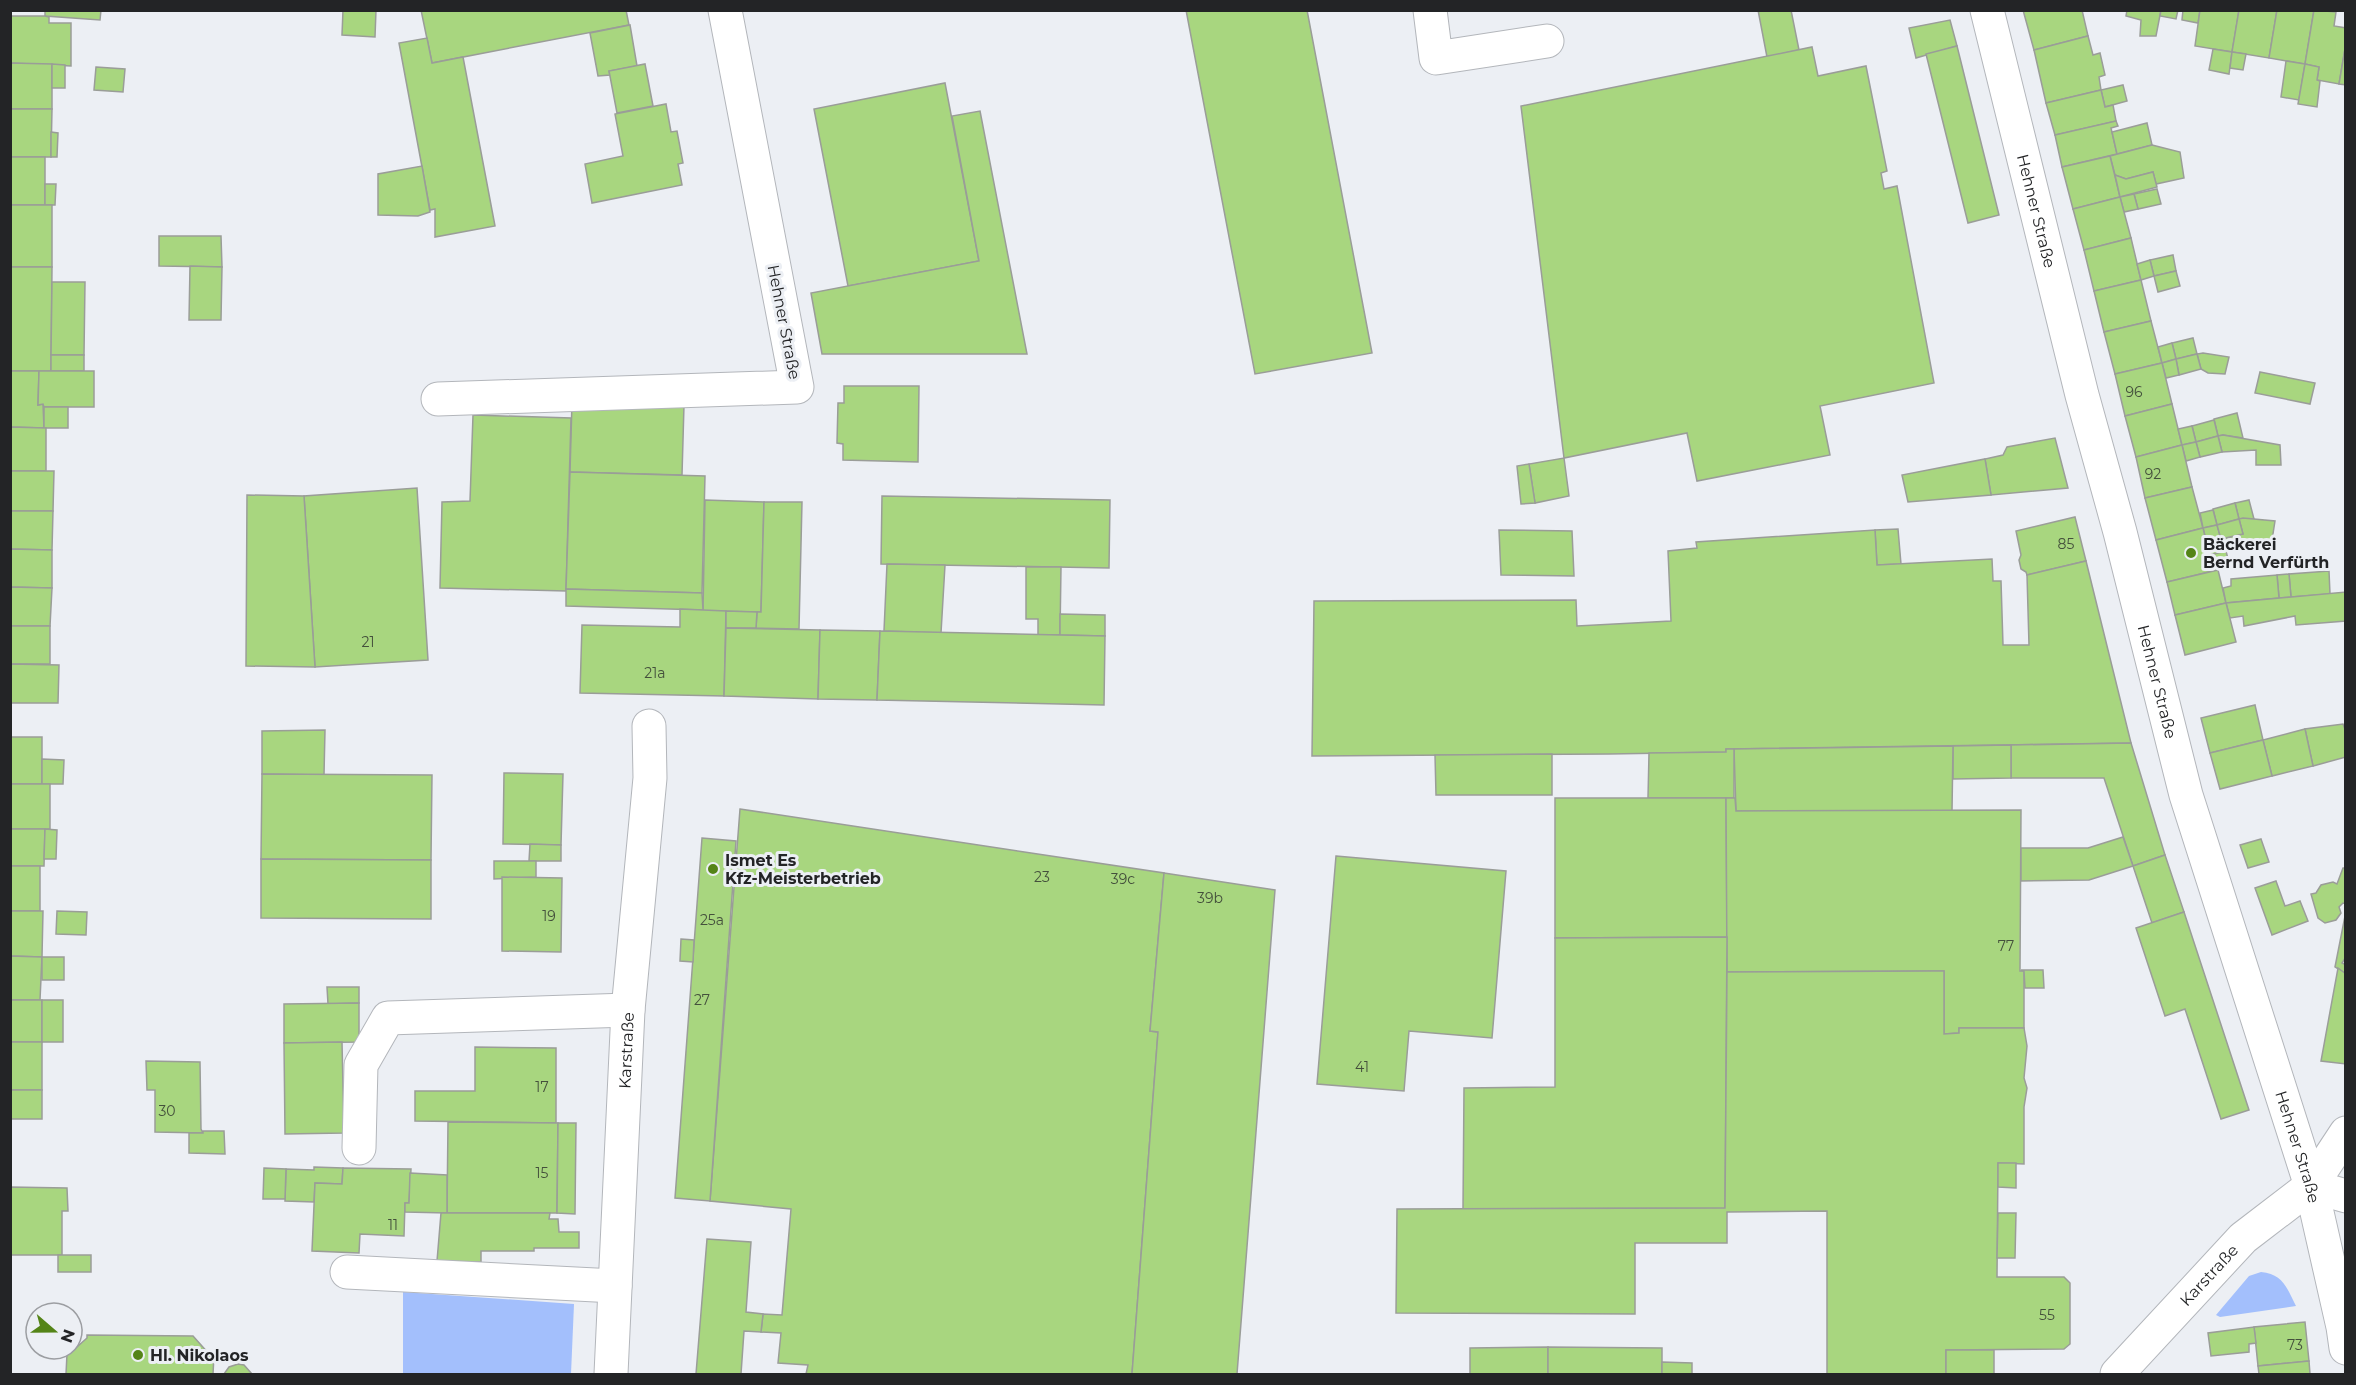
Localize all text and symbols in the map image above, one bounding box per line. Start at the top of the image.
street label: Hehner Straße [2013,152,2060,270]
street label: Hehner Straße [764,263,804,381]
house number: 96 [2125,383,2143,401]
house number: 92 [2145,465,2161,483]
house number: 85 [2058,535,2075,553]
place label: Bäckerei Bernd Verfürth [2203,535,2329,572]
marker: Bäckerei Bernd Verfürth [2184,546,2198,560]
street label: Hehner Straße [2134,623,2181,740]
house number: 21 [361,633,375,651]
house number: 21a [644,664,666,682]
place label: Ismet Es Kfz-Meisterbetrieb [725,851,881,888]
marker: Ismet Es Kfz-Meisterbetrieb [706,862,720,876]
house number: 23 [1034,868,1050,886]
house number: 39c [1111,870,1135,888]
house number: 39b [1197,889,1223,907]
house number: 19 [542,907,556,925]
house number: 25a [700,911,724,929]
house number: 77 [1998,937,2014,955]
house number: 27 [694,991,710,1009]
street label: Karstraße [615,1011,637,1089]
house number: 41 [1355,1058,1369,1076]
house number: 17 [535,1078,549,1096]
street label: Hehner Straße [2272,1088,2324,1205]
house number: 30 [158,1102,176,1120]
house number: 15 [536,1164,549,1182]
house number: 11 [388,1216,398,1234]
street label: Karstraße [2176,1240,2242,1310]
north arrow [24,1301,84,1361]
house number: 55 [2039,1306,2055,1324]
text: N [56,1327,79,1345]
house number: 73 [2287,1336,2303,1354]
place label: Hl. Nikolaos [150,1346,249,1365]
marker: Hl. Nikolaos [131,1348,145,1362]

